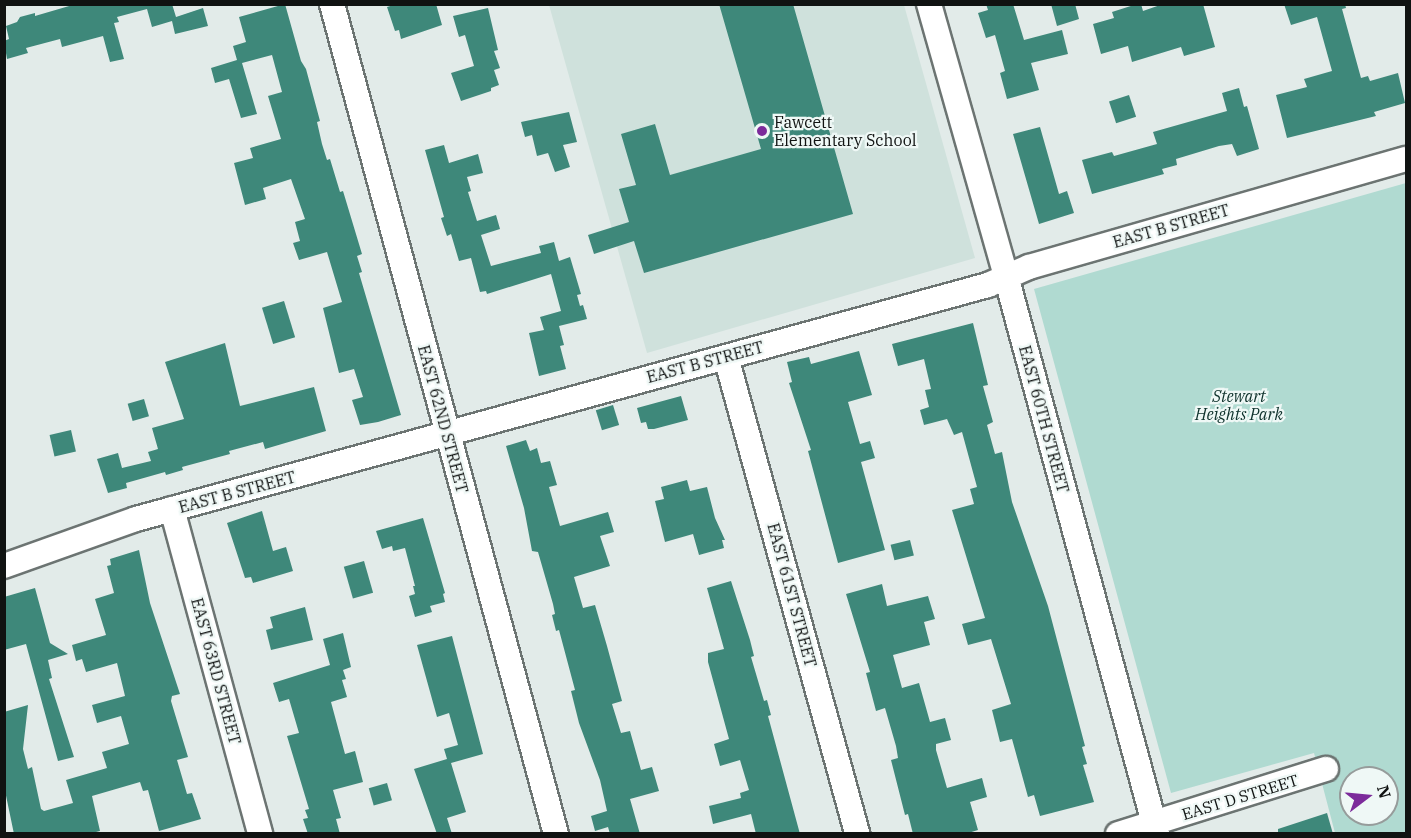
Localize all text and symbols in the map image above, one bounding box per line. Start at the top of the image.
place label: Fawcett Elementary School [774,112,917,150]
marker: Fawcett Elementary School [755,124,769,138]
street label: EAST B STREET [1111,200,1231,252]
street label: EAST B STREET [644,337,766,387]
street label: EAST 62ND STREET [414,343,472,495]
street label: EAST 60TH STREET [1015,343,1073,495]
park label: Stewart Heights Park [1195,386,1283,424]
street label: EAST B STREET [176,467,298,517]
street label: EAST 61ST STREET [764,521,820,669]
street label: EAST 63RD STREET [187,596,245,746]
north arrow [1339,766,1399,826]
street label: EAST D STREET [1179,770,1301,824]
text: N [1373,783,1396,800]

